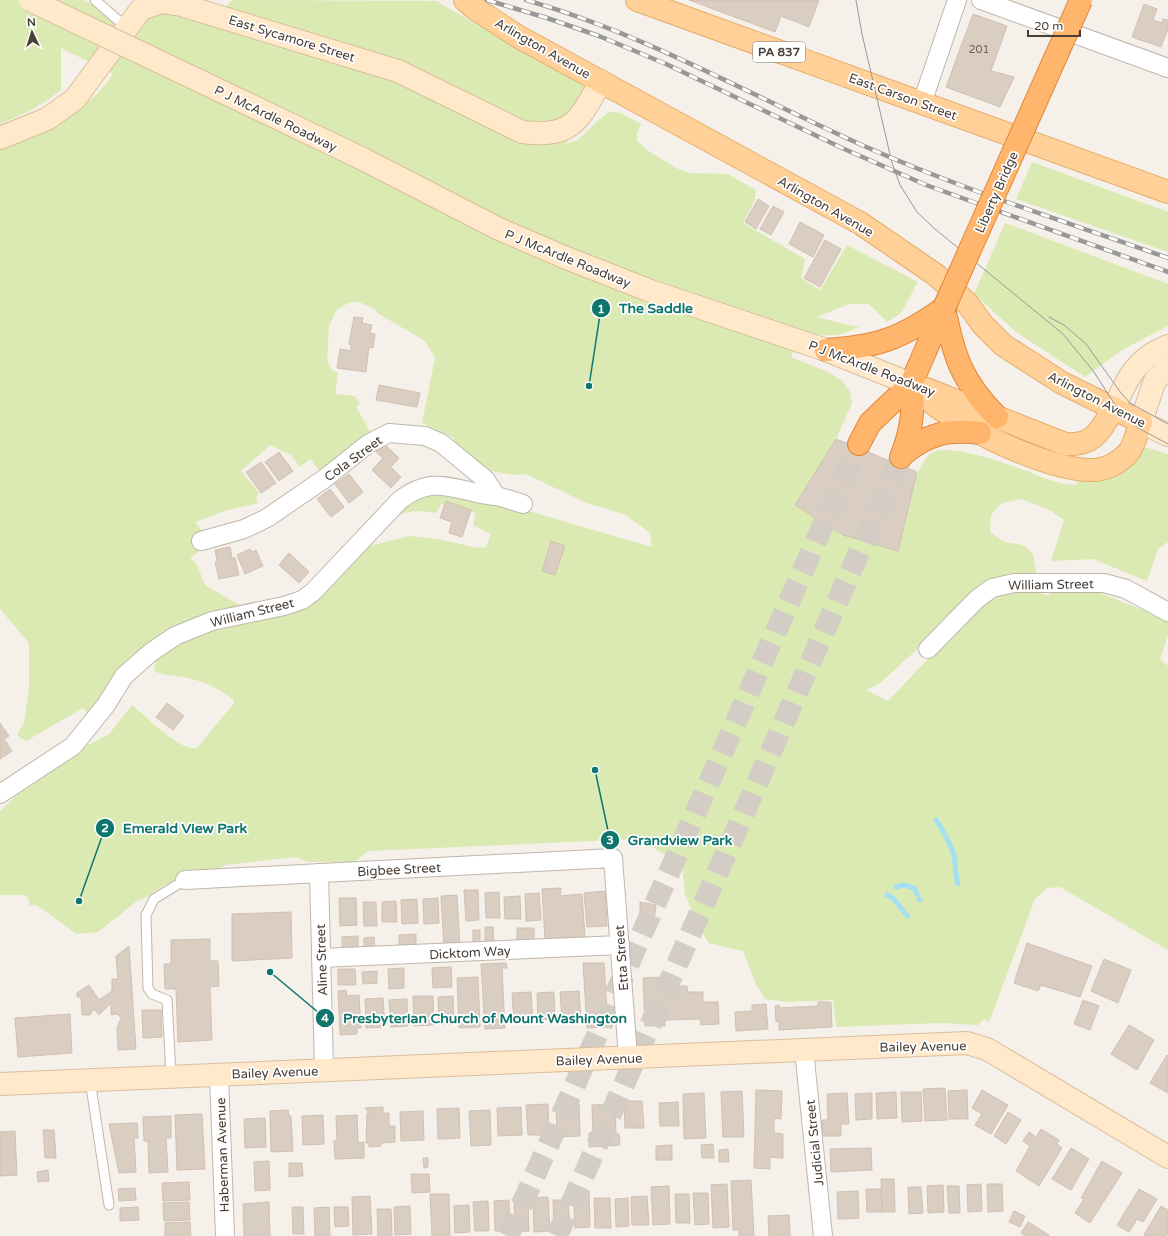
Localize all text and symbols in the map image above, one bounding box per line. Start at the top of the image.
north arrow [12,12,52,52]
street label: East Sycamore Street [227,12,357,66]
scale bar [1028,12,1080,38]
street label: Arlington Avenue [492,15,593,83]
text: N [26,16,36,29]
text: 20 m [1034,19,1063,33]
road number: PA 837 [753,42,805,62]
house number: 201 [969,43,989,56]
street label: East Carson Street [846,70,959,124]
street label: P J McArdle Roadway [212,82,340,156]
street label: Liberty Bridge [972,149,1022,236]
street label: Arlington Avenue [775,173,876,241]
street label: P J McArdle Roadway [502,226,633,292]
callout: The Saddle [591,295,701,321]
text: The Saddle [618,300,693,317]
text: 1 [597,302,605,316]
street label: P J McArdle Roadway [806,337,937,401]
street label: Arlington Avenue [1045,368,1148,431]
street label: Cola Street [321,432,386,485]
street label: William Street [1008,576,1094,594]
street label: William Street [209,595,296,631]
callout: Emerald View Park [95,815,256,841]
text: Emerald View Park [123,820,248,837]
text: 2 [101,821,109,835]
callout: Grandview Park [600,827,741,853]
text: Grandview Park [628,832,733,849]
text: 3 [606,833,614,847]
street label: Bigbee Street [357,860,441,880]
street label: Aline Street [313,924,331,996]
street label: Etta Street [612,925,632,991]
street label: Dicktom Way [429,943,511,963]
callout: Presbyterian Church of Mount Washington [315,1005,635,1031]
text: Presbyterian Church of Mount Washington [343,1010,627,1027]
text: 4 [321,1011,329,1025]
street label: Bailey Avenue [879,1038,967,1056]
street label: Bailey Avenue [555,1050,643,1070]
street label: Bailey Avenue [231,1063,319,1083]
street label: Haberman Avenue [213,1097,233,1213]
street label: Judicial Street [803,1099,827,1187]

